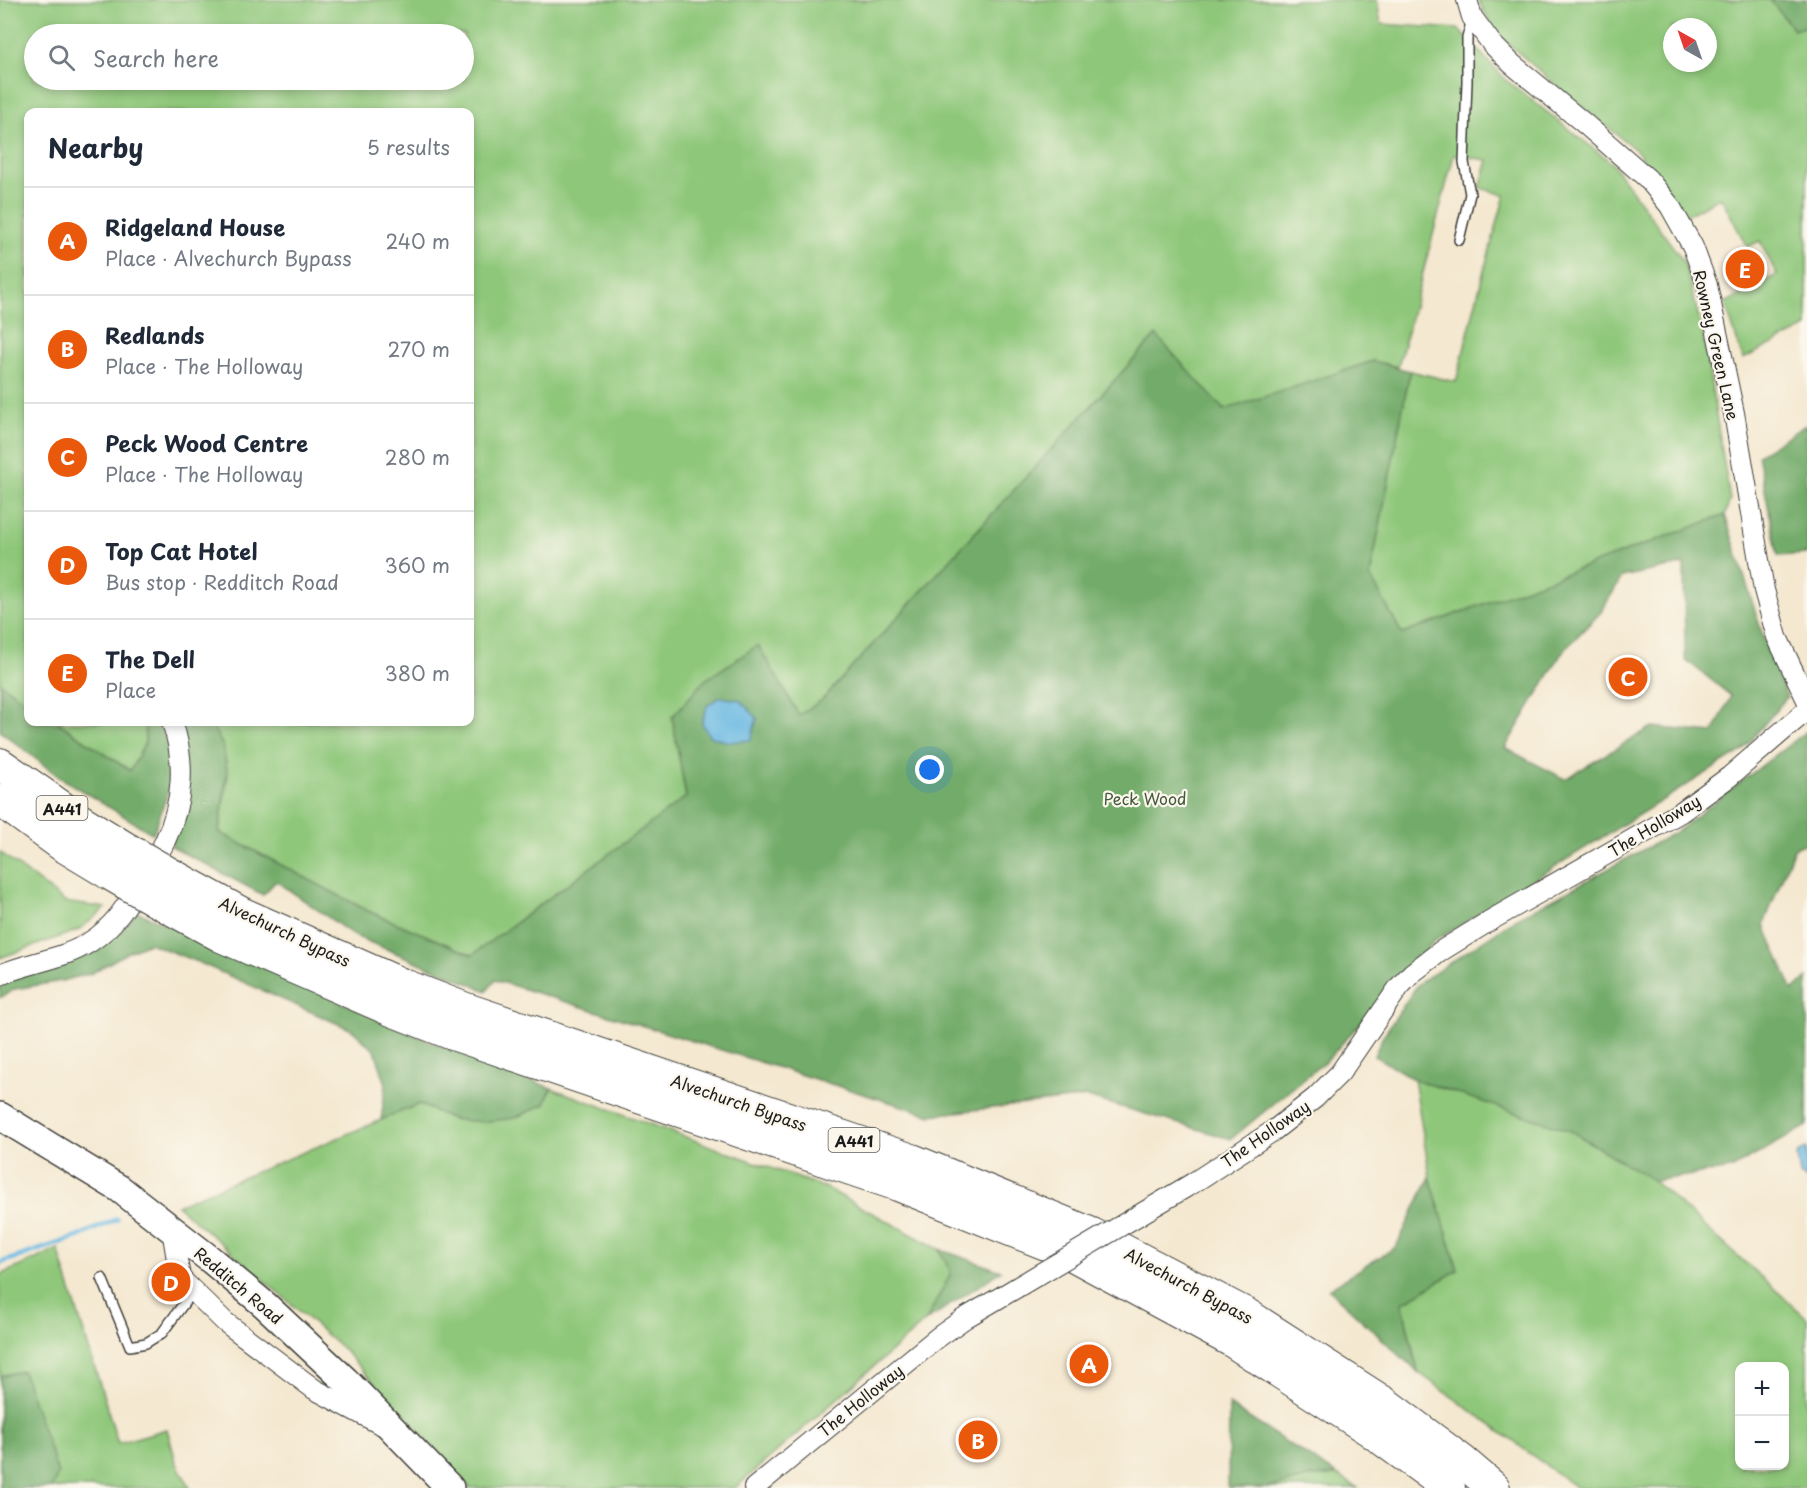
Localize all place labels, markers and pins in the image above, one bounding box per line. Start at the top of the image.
pin: E [1726,246,1764,292]
pin: C [1608,654,1648,700]
pin: D [152,1260,190,1304]
pin: A [1070,1342,1108,1386]
pin: B [958,1418,998,1462]

